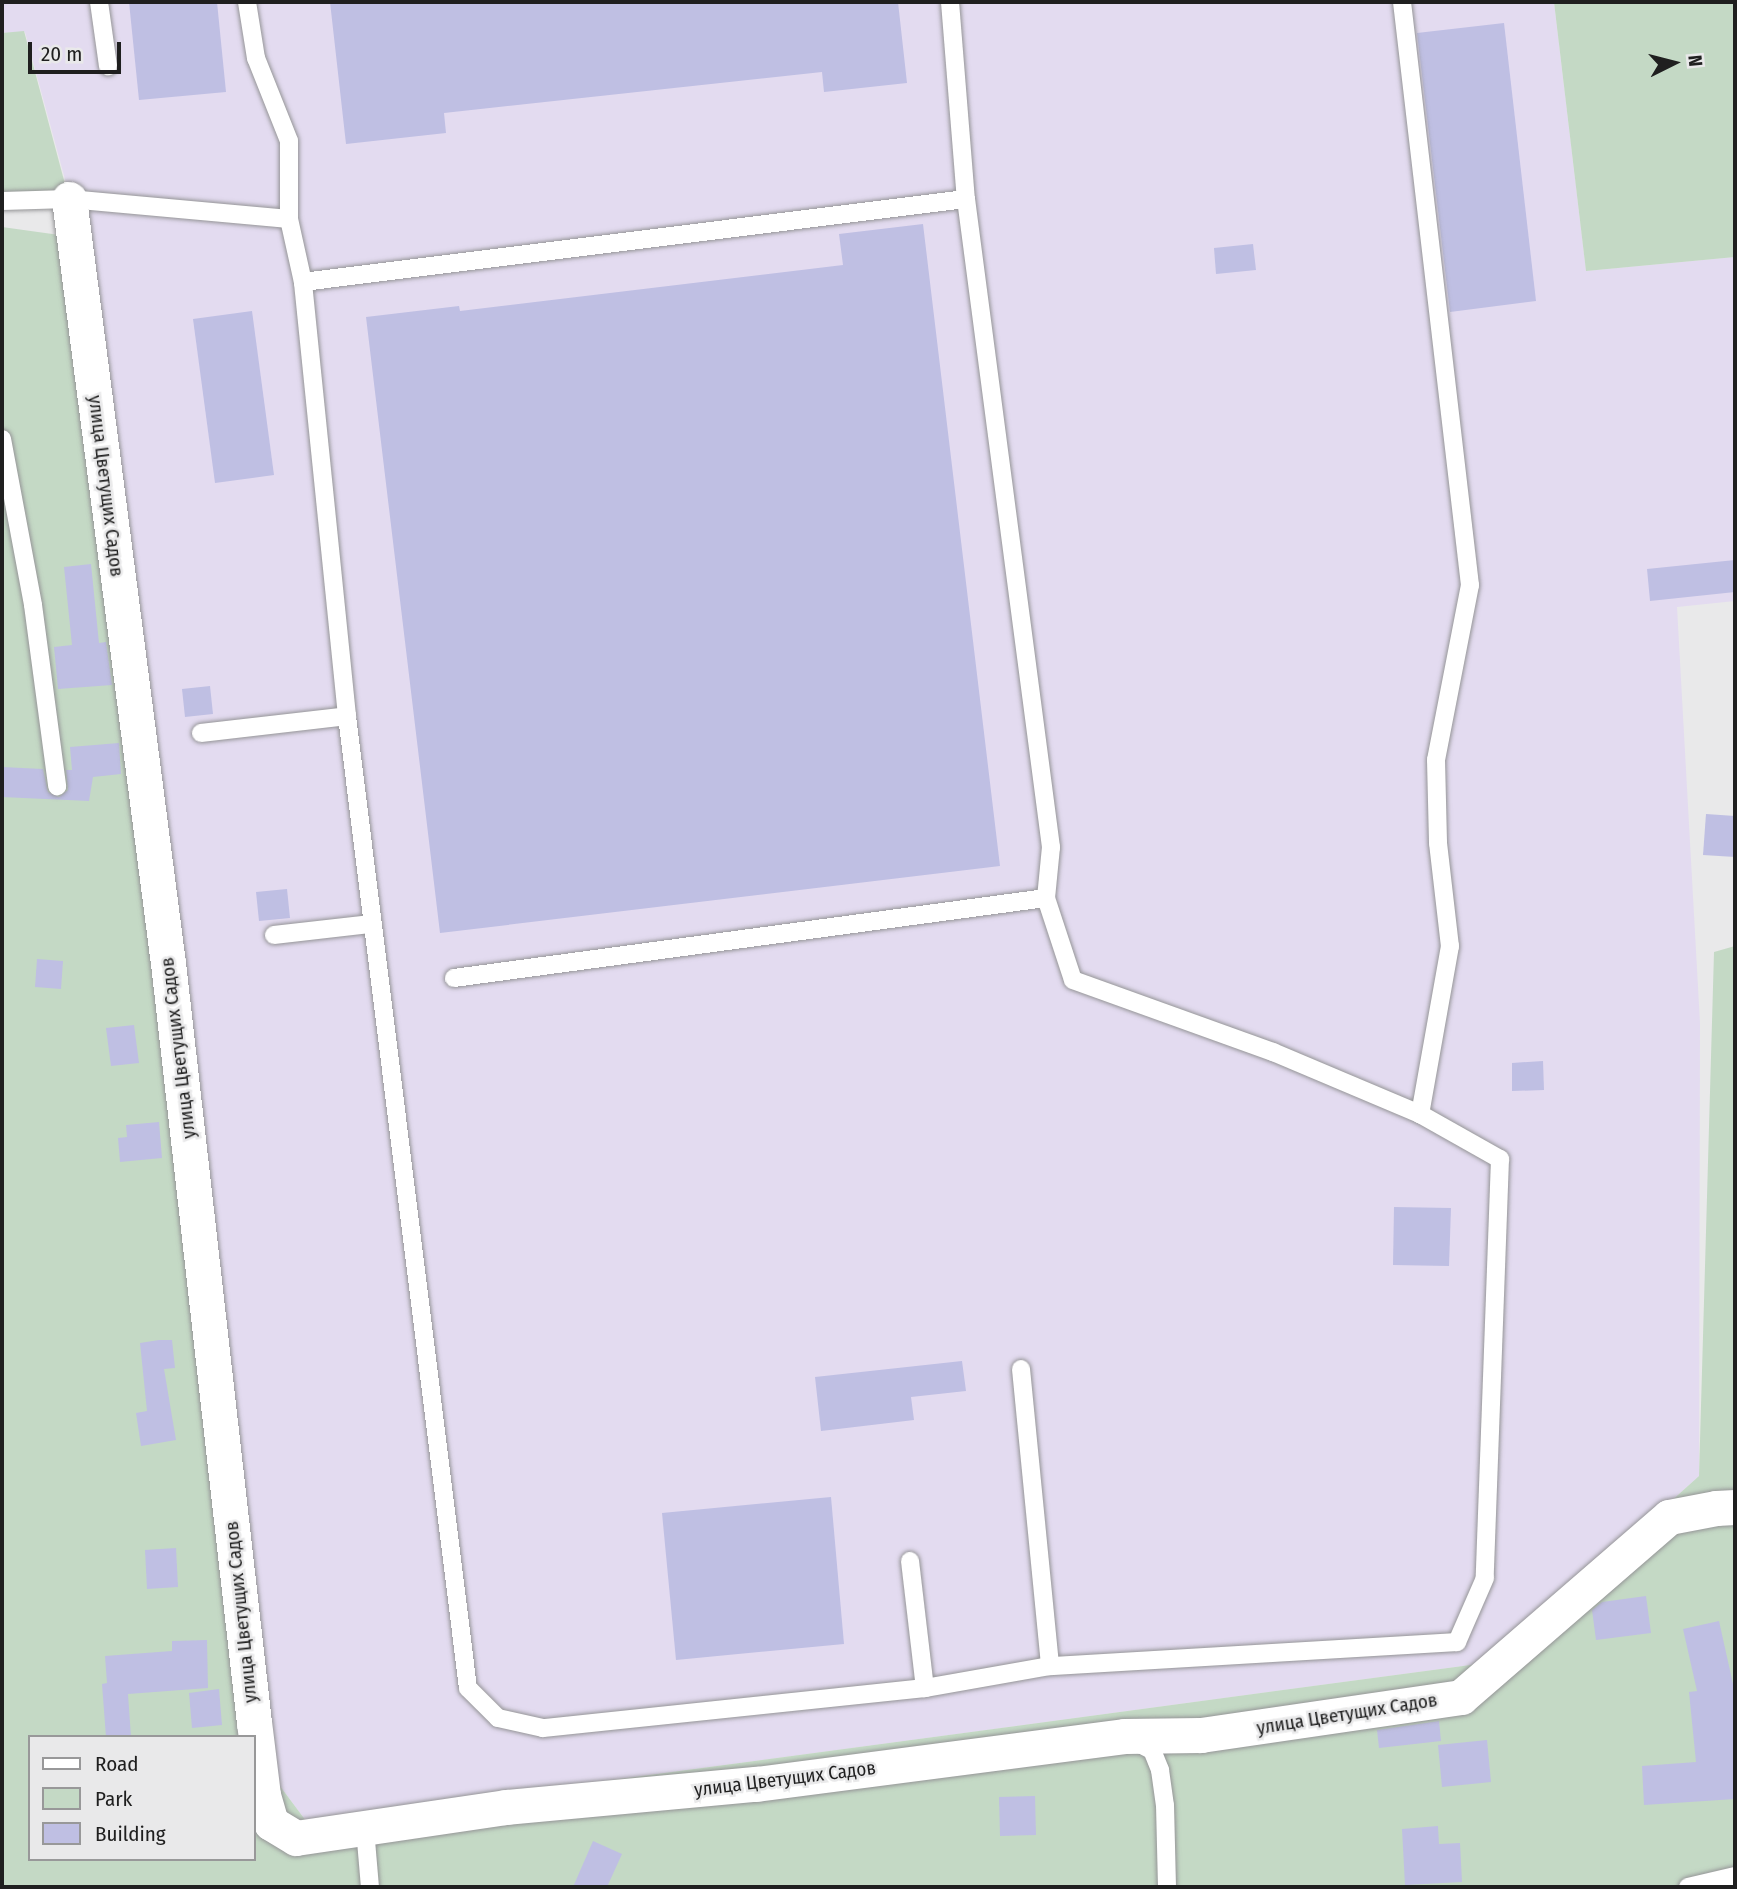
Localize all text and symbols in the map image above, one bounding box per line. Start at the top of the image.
scale bar [32,28,124,72]
north arrow [1639,28,1709,98]
text: 20 m [41,41,82,67]
text: N [1683,54,1707,68]
street label: улица Цветущих Садов [84,394,128,578]
street label: улица Цветущих Садов [156,956,200,1140]
street label: улица Цветущих Садов [220,1520,262,1704]
street label: улица Цветущих Садов [1255,1688,1439,1740]
legend [28,1735,256,1861]
text: Road [95,1751,139,1777]
street label: улица Цветущих Садов [693,1757,877,1801]
text: Park [95,1786,132,1812]
text: Building [95,1821,166,1847]

